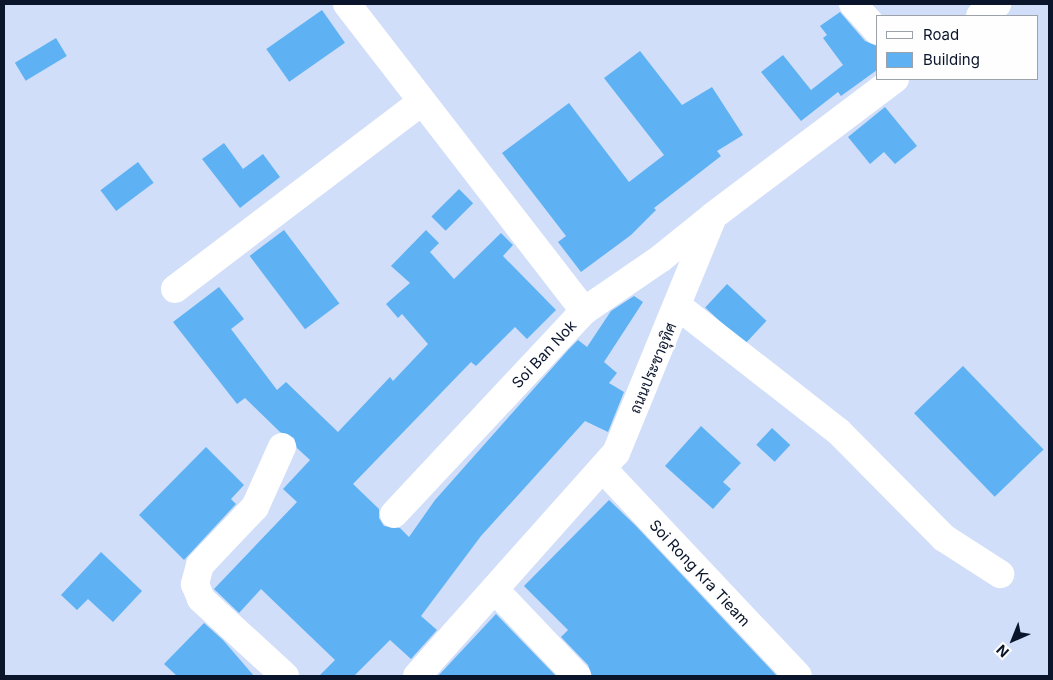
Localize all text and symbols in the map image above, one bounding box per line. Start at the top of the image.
legend [876,15,1038,80]
text: Road [923,25,959,44]
text: Building [923,50,980,69]
street label: Soi Ban Nok [508,316,580,392]
street label: ถนนประชาอุทิศ [626,320,680,416]
street label: Soi Rong Kra Tieam [646,516,754,630]
north arrow [988,615,1038,665]
text: N [992,641,1012,661]

